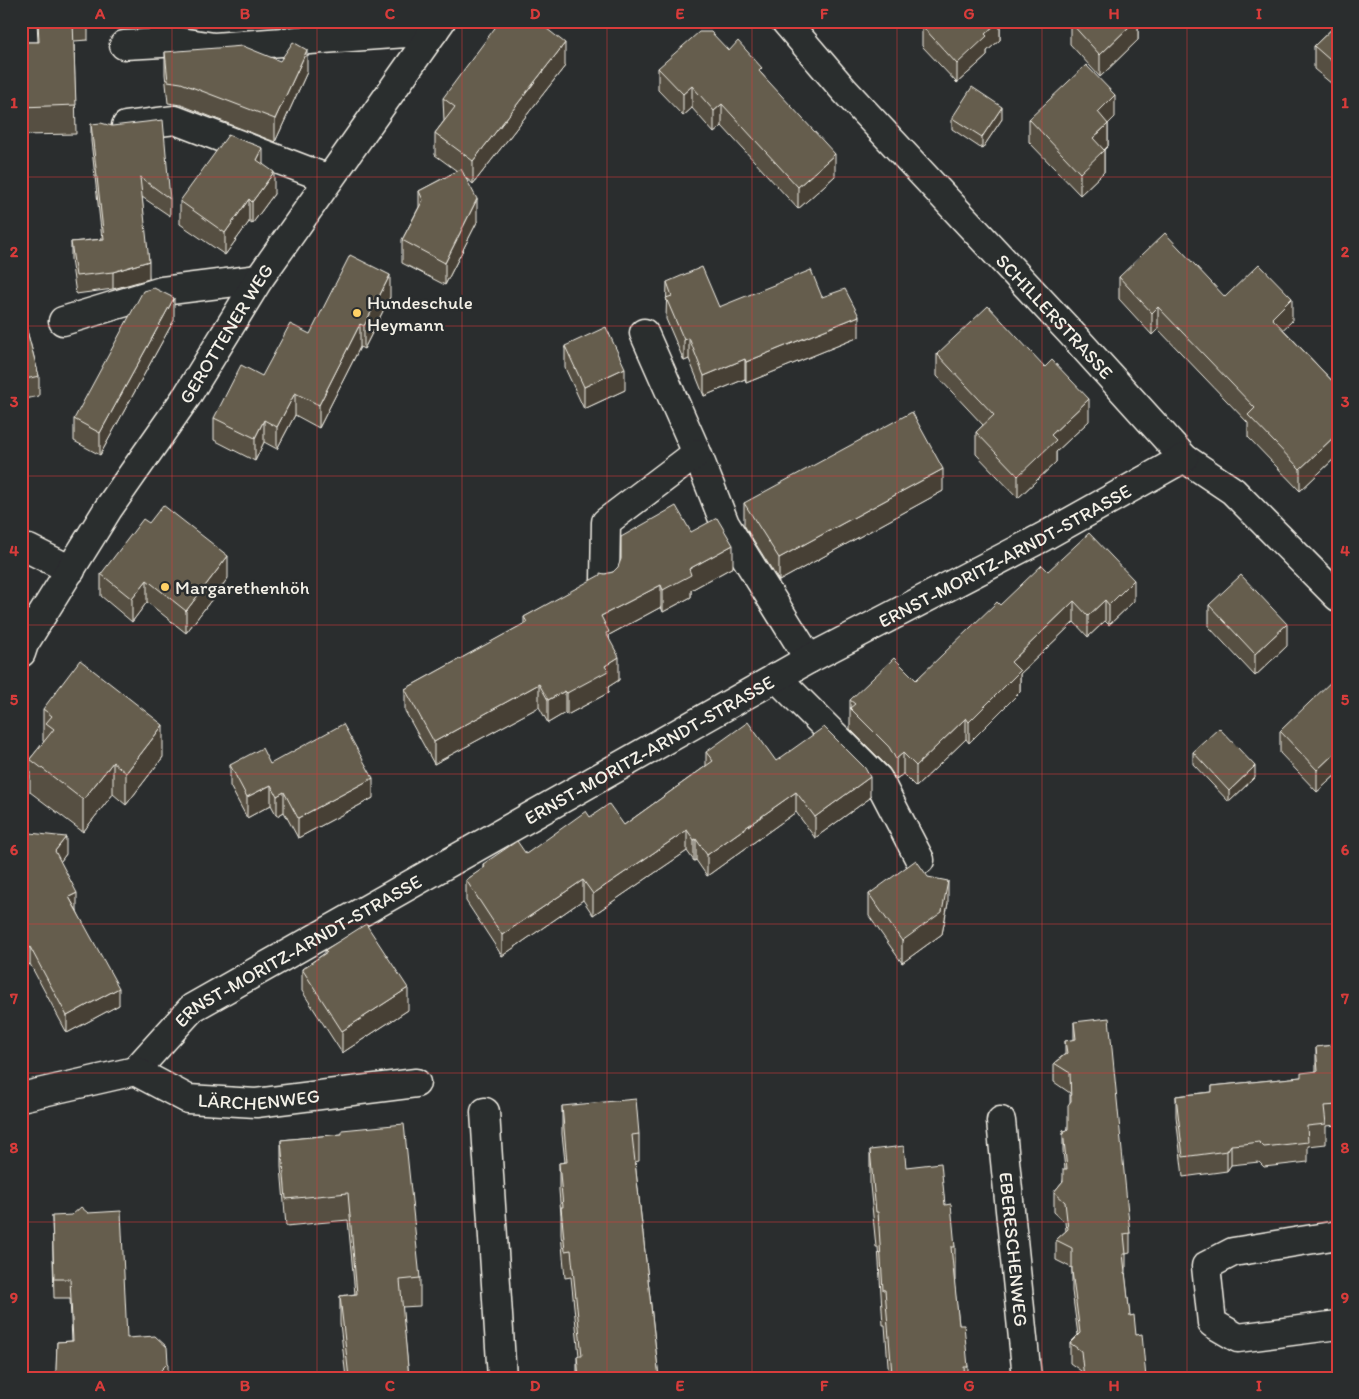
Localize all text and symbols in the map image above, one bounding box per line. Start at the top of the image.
text: A [94,4,106,23]
text: B [240,4,251,23]
text: C [385,4,396,23]
text: D [530,4,541,23]
text: E [676,4,685,23]
text: F [820,4,829,23]
text: G [963,4,975,23]
text: H [1108,4,1120,23]
text: I [1256,4,1262,23]
text: 1 [10,93,18,112]
text: 1 [1341,93,1349,112]
text: 2 [10,242,19,261]
text: 2 [1341,242,1350,261]
street label: SCHILLERSTRASSE [991,249,1118,384]
street label: GEROTTENER WEG [174,259,278,408]
place label: Hundeschule Heymann [367,291,473,336]
marker: Hundeschule Heymann [351,307,363,319]
text: 3 [10,392,19,411]
text: 3 [1341,392,1350,411]
street label: ERNST-MORITZ-ARNDT-STRASSE [875,479,1135,633]
text: 4 [9,541,19,560]
text: 4 [1340,541,1350,560]
place label: Margarethenhöh [175,576,310,599]
marker: Margarethenhöh [159,581,171,593]
street label: ERNST-MORITZ-ARNDT-STRASSE [520,670,778,830]
text: 5 [10,690,19,709]
text: 5 [1341,690,1350,709]
text: 6 [10,840,19,859]
text: 6 [1341,840,1350,859]
street label: ERNST-MORITZ-ARNDT-STRASSE [169,869,426,1032]
text: 7 [9,989,18,1008]
text: 7 [1340,989,1349,1008]
street label: LÄRCHENWEG [197,1084,321,1115]
text: 8 [10,1138,19,1157]
text: 8 [1341,1138,1350,1157]
street label: EBERESCHENWEG [994,1171,1033,1328]
text: 9 [10,1288,18,1307]
text: 9 [1341,1288,1349,1307]
text: A [94,1376,106,1395]
text: B [240,1376,251,1395]
text: C [385,1376,396,1395]
text: D [530,1376,541,1395]
text: E [676,1376,685,1395]
text: F [820,1376,829,1395]
text: G [963,1376,975,1395]
text: H [1108,1376,1120,1395]
text: I [1256,1376,1262,1395]

